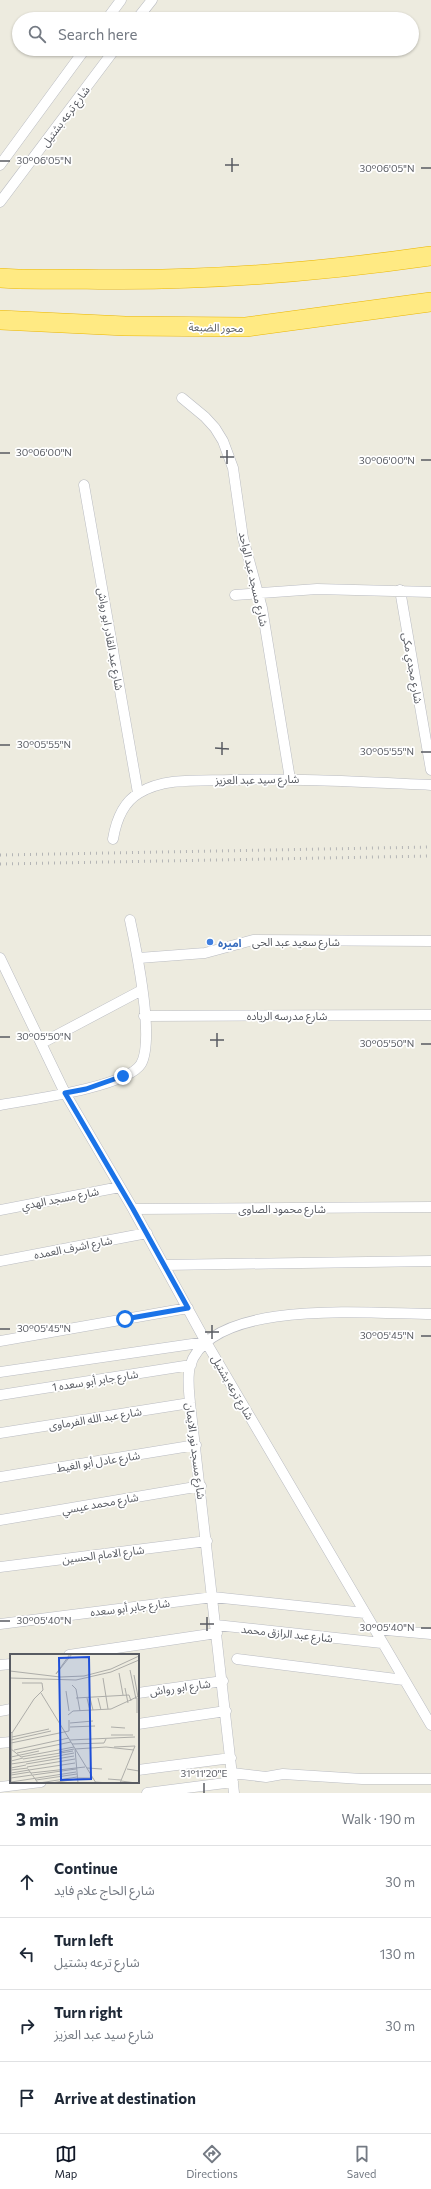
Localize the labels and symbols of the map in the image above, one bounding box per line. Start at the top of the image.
street label: شارع ترعه بشتيل [38,83,94,150]
text: 30°06'05"N [16,154,72,166]
text: 30°06'05"N [359,162,415,174]
street label: محور الضبعة [188,320,244,335]
text: 30°06'00"N [16,446,72,458]
text: 30°06'00"N [359,454,415,466]
street label: شارع مسجد عبد الواحد [235,531,271,628]
street label: شارع عبد القادر ابو رواش [94,587,127,692]
street label: شارع مجدي مكى [397,631,426,706]
text: 30°05'55"N [17,738,71,750]
text: 30°05'55"N [360,745,414,757]
street label: شارع سيد عبد العزيز [214,772,300,788]
street label: شارع سعيد عبد الحى [252,935,340,950]
place label: اميره [218,936,242,950]
marker: اميره [205,937,215,947]
street label: شارع مدرسه الرياده [247,1009,328,1024]
text: 30°05'50"N [17,1030,71,1042]
text: 30°05'50"N [360,1037,414,1049]
route end [114,1067,132,1085]
street label: شارع مسجد الهدي [20,1184,101,1215]
street label: شارع محمود الصاوى [238,1202,326,1217]
street label: شارع اشرف العمده [33,1233,114,1263]
route start [116,1310,134,1328]
text: 30°05'45"N [17,1322,71,1334]
text: 30°05'45"N [360,1329,414,1341]
street label: شارع ترعه بشتيل [208,1352,257,1423]
street label: شارع جابر أبو سعده 1 [51,1367,140,1395]
street label: شارع مسجد نور الايمان [182,1402,208,1501]
street label: شارع عبد الله الفرماوى [47,1404,143,1434]
street label: شارع عادل أبو الغيط [55,1448,141,1476]
street label: شارع محمد عيسي [61,1490,140,1520]
street label: شارع الامام الحسين [61,1542,146,1567]
street label: شارع جابر أبو سعده [89,1596,171,1620]
text: 30°05'40"N [17,1614,72,1626]
text: 30°05'40"N [360,1621,415,1633]
street label: شارع عبد الرازق محمد [240,1622,334,1646]
inset map [10,1654,139,1783]
street label: شارع ابو رواش [149,1676,212,1700]
text: 31°11'20"E [180,1767,228,1779]

